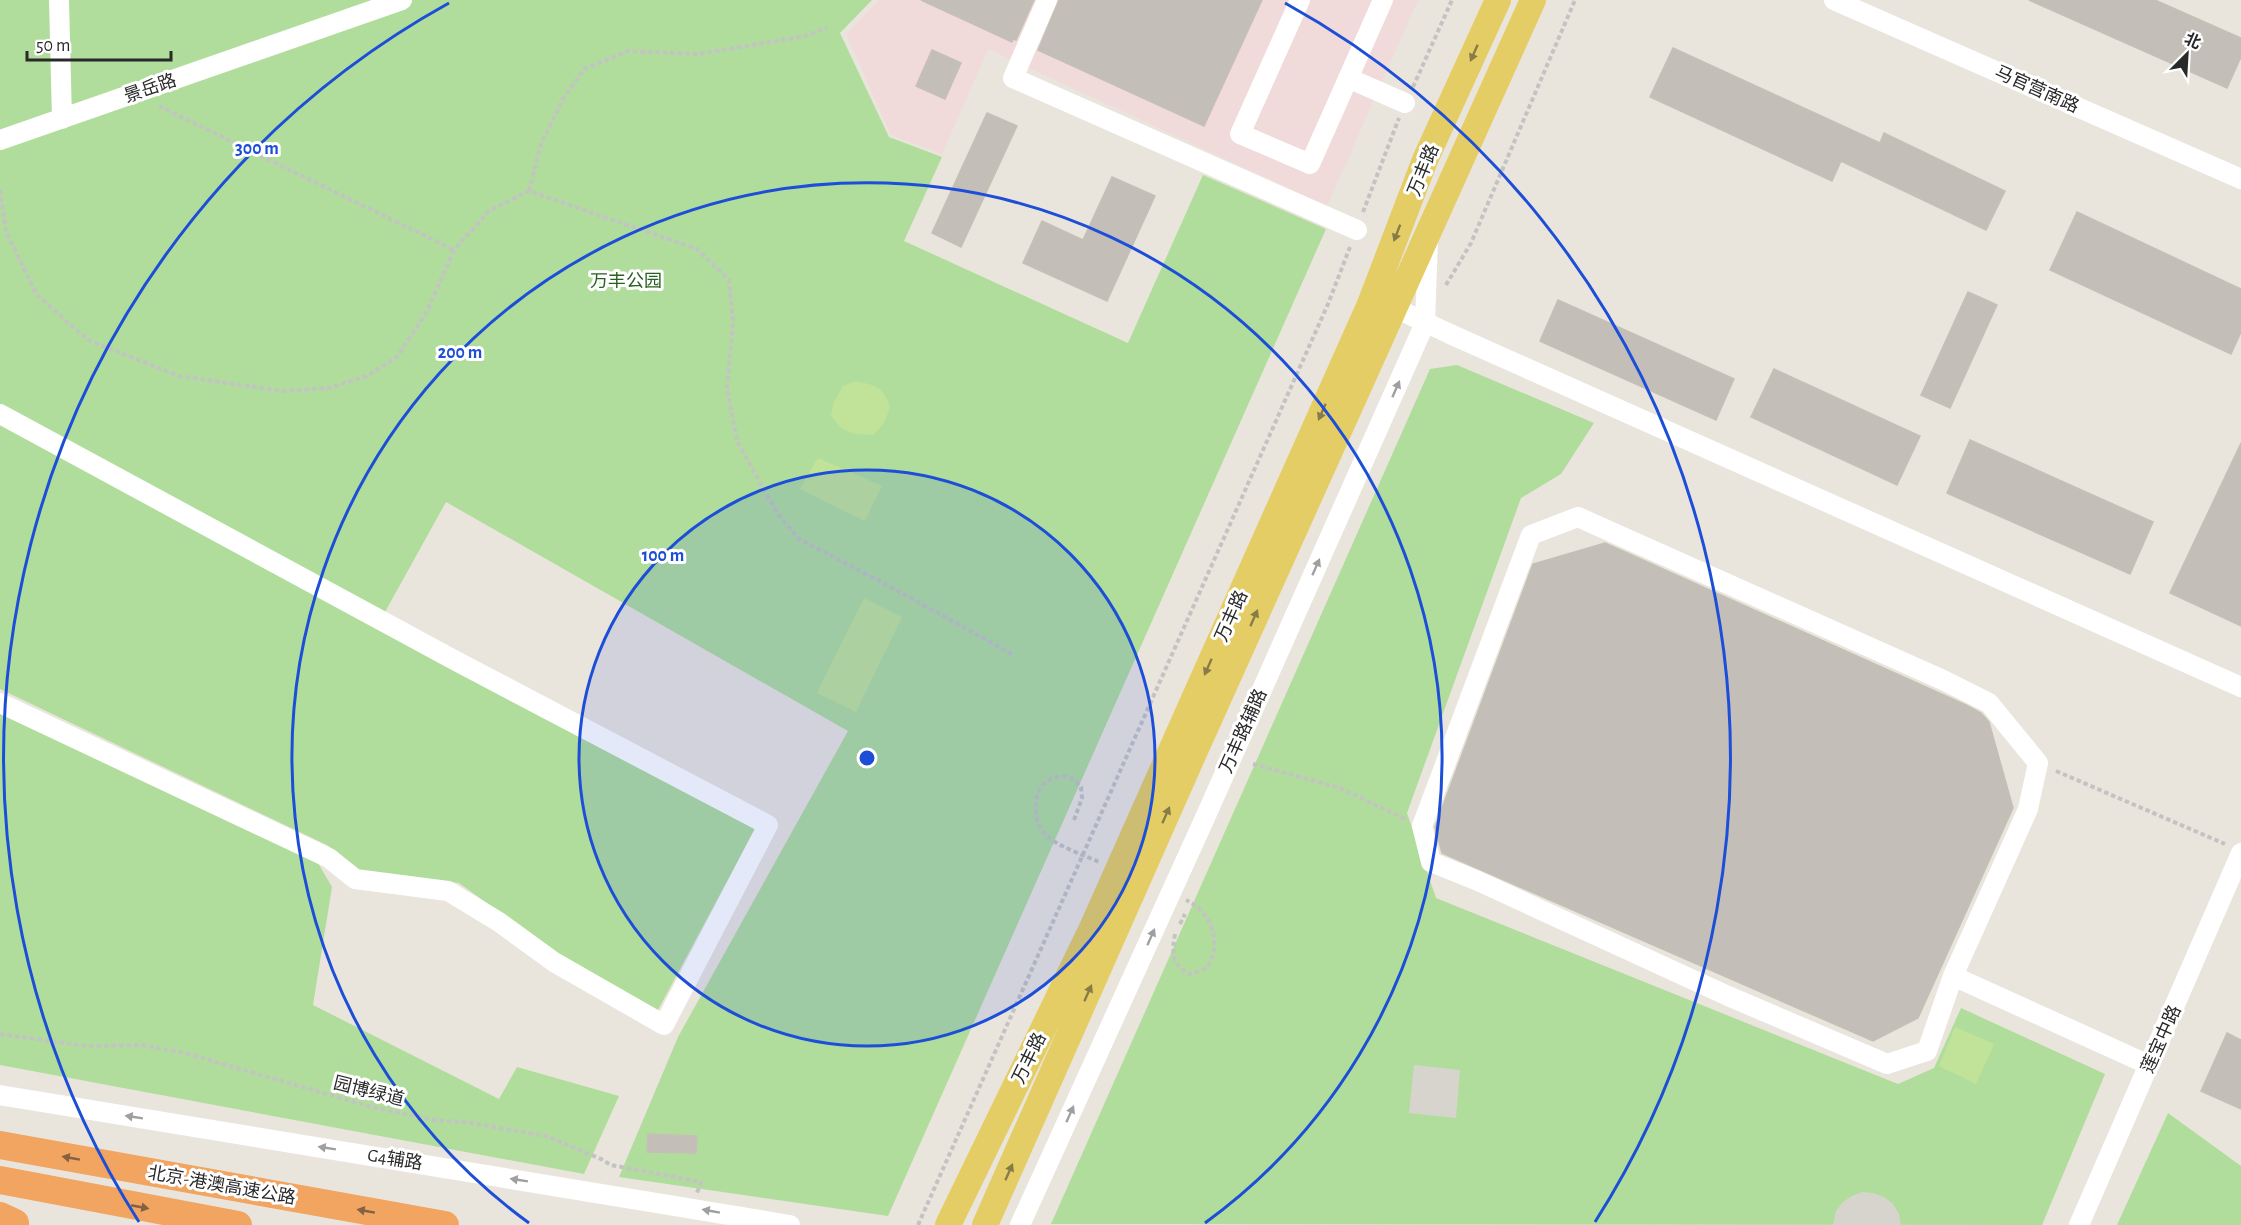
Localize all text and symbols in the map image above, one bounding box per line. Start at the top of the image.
scale bar [27,24,171,62]
north arrow [2157,24,2217,84]
text: 北 [2182,30,2204,52]
text: 50 m [36,37,70,55]
one-way arrow [1469,45,1479,63]
street label: 马官营南路 [1992,62,2082,116]
street label: 景岳路 [121,70,179,106]
text: 300 m [235,140,279,158]
street label: 万丰路 [1404,141,1442,199]
one-way arrow [1392,224,1402,242]
park label: 万丰公园 [590,271,662,291]
text: 200 m [438,344,482,362]
one-way arrow [1391,381,1400,398]
one-way arrow [1317,404,1326,421]
text: 100 m [642,547,684,565]
one-way arrow [1312,559,1321,576]
street label: 万丰路 [1211,587,1251,645]
one-way arrow [1249,608,1259,626]
one-way arrow [1203,658,1212,676]
street label: 万丰路辅路 [1216,686,1270,776]
centre of rings [857,748,877,768]
one-way arrow [1161,805,1171,823]
one-way arrow [1146,928,1155,945]
one-way arrow [1083,984,1093,1002]
street label: 莲宝中路 [2137,1002,2185,1076]
street label: 万丰路 [1008,1029,1050,1087]
street label: 园博绿道 [332,1073,406,1109]
one-way arrow [1065,1105,1075,1123]
one-way arrow [124,1112,143,1121]
one-way arrow [317,1144,336,1153]
street label: G4辅路 [366,1145,424,1173]
one-way arrow [61,1153,80,1162]
street label: 北京-港澳高速公路 [147,1162,297,1208]
one-way arrow [1004,1163,1013,1180]
one-way arrow [509,1175,528,1184]
one-way arrow [131,1203,150,1212]
one-way arrow [357,1206,376,1215]
one-way arrow [702,1206,721,1215]

